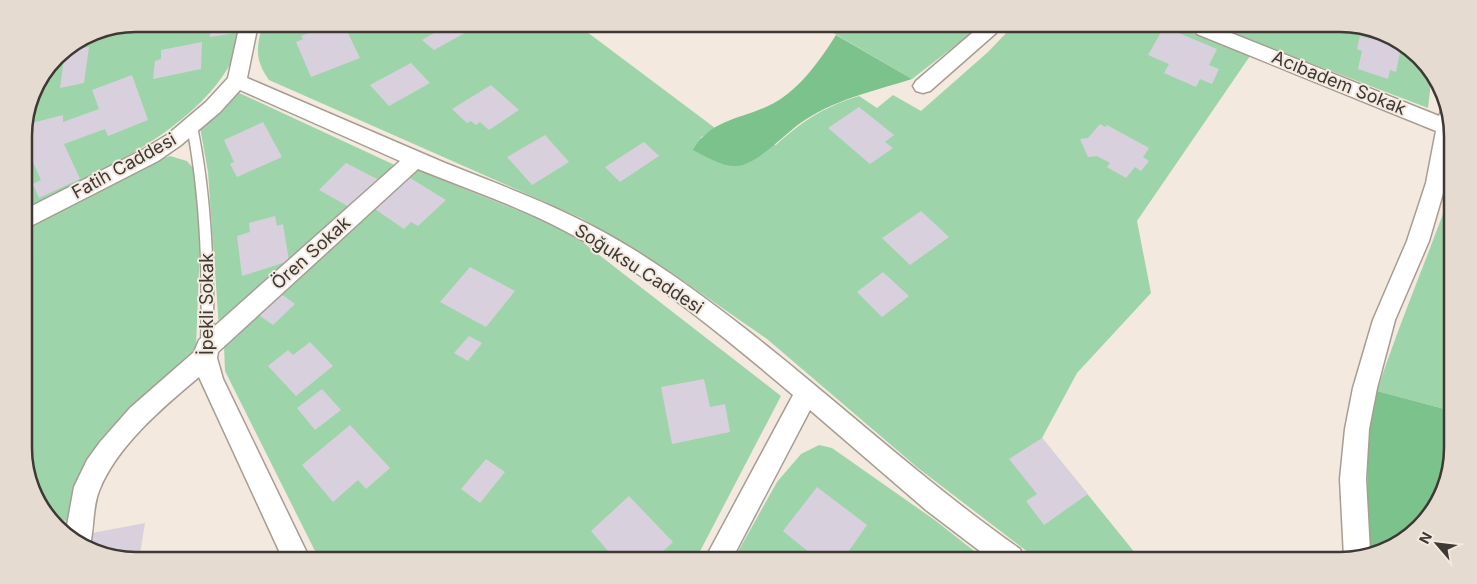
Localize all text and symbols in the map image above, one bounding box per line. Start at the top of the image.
street label: Acıbadem Sokak [1269,46,1409,119]
street label: Fatih Caddesi [68,128,180,203]
street label: Ören Sokak [266,211,354,293]
street label: Soğuksu Caddesi [571,219,707,318]
street label: İpekli Sokak [195,253,217,355]
north arrow [1412,519,1462,569]
text: N [1415,529,1435,546]

